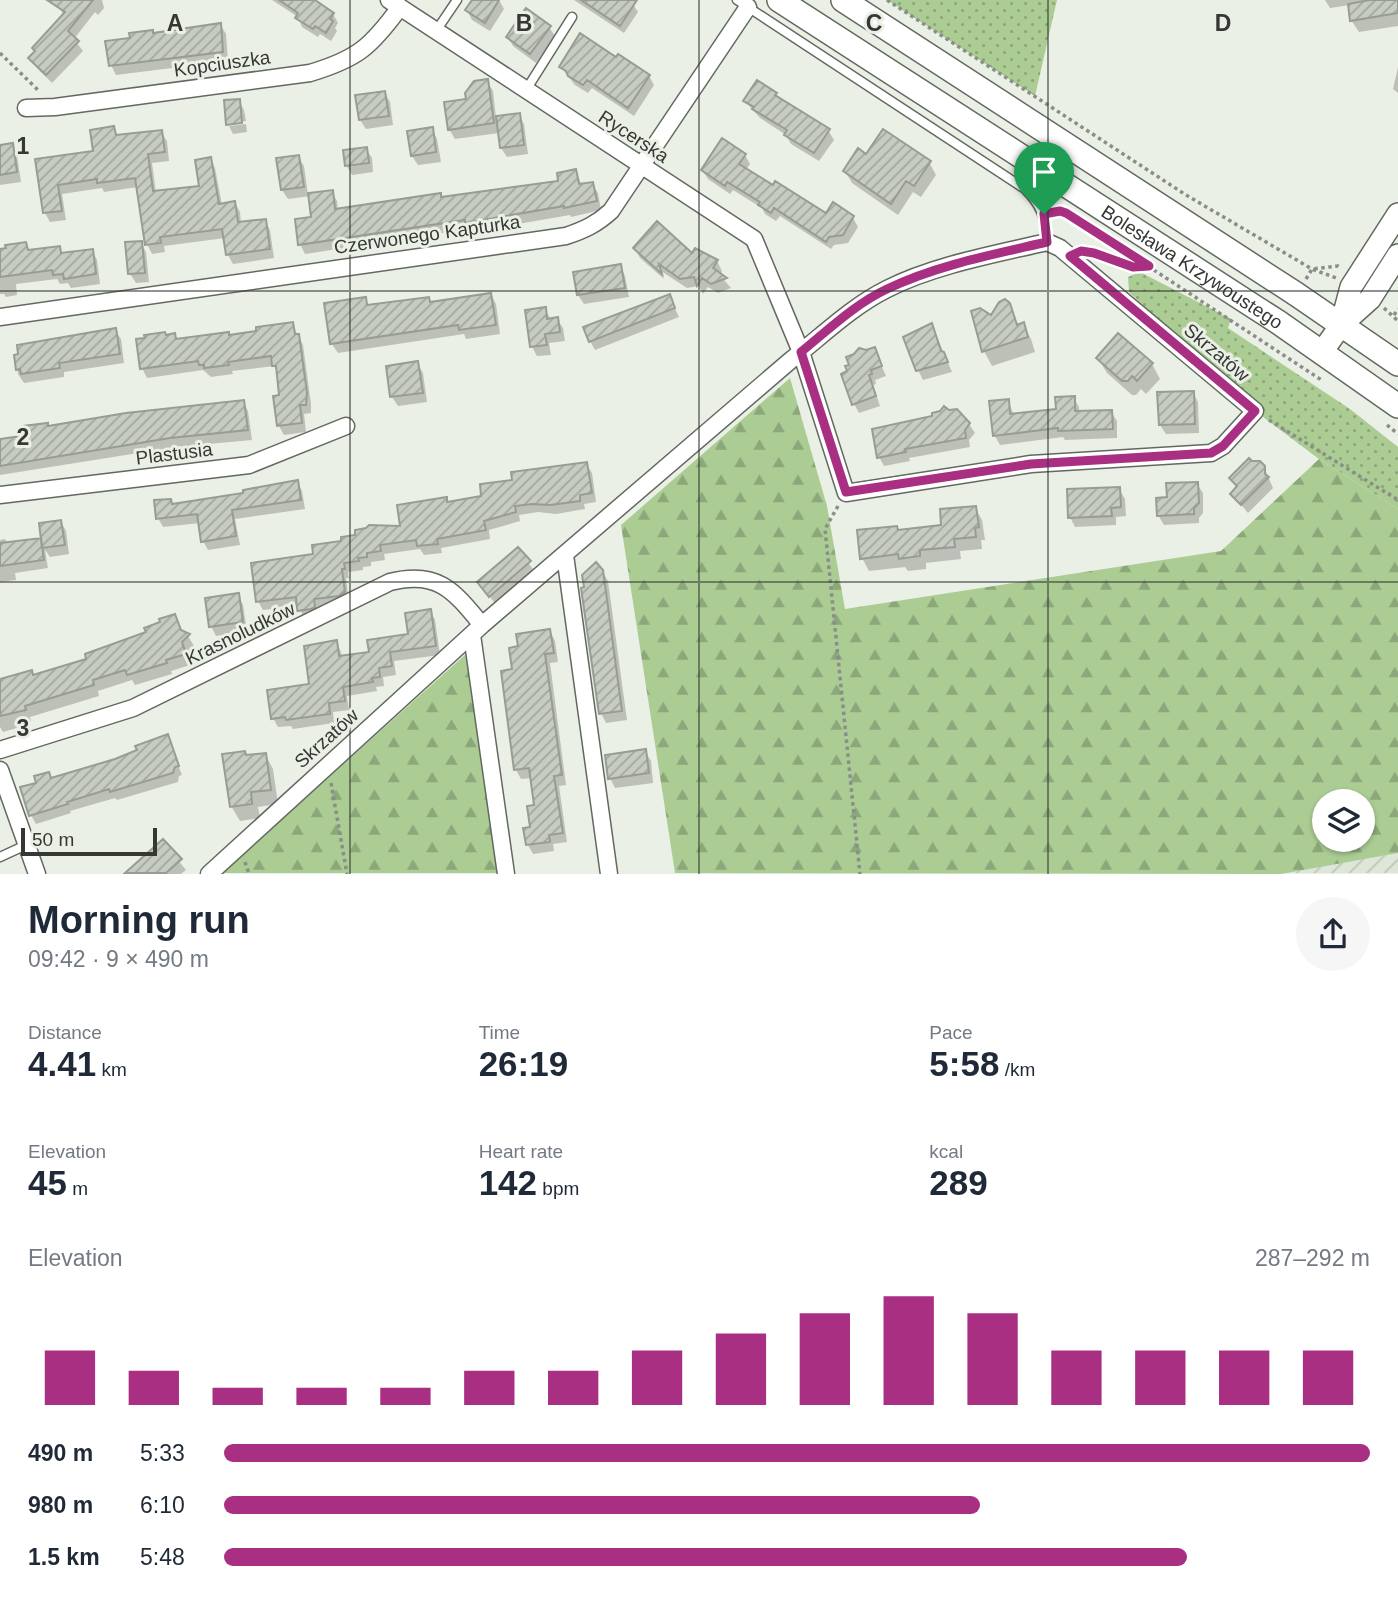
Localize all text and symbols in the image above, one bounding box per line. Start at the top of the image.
text: A [167,10,183,36]
text: B [516,10,532,36]
text: C [866,10,882,36]
text: D [1215,10,1231,36]
street label: Kopciuszka [172,46,272,81]
street label: Rycerska [595,106,673,167]
text: 1 [17,133,30,159]
pin [1014,142,1074,214]
icon: arrive [1025,153,1063,191]
street label: Bolesława Krzywoustego [1098,201,1287,333]
street label: Czerwonego Kapturka [333,211,522,258]
street label: Skrzatów [1180,319,1254,386]
text: 2 [17,424,29,450]
street label: Plastusia [135,438,214,469]
street label: Krasnoludków [182,598,299,669]
street label: Skrzatów [290,704,363,772]
text: 3 [17,715,29,741]
map controls [1312,789,1375,852]
button: layers [1312,789,1375,852]
scale bar [21,824,158,856]
text: 50 m [32,829,74,850]
button: share [1296,897,1370,971]
text: Morning run [28,899,250,941]
text: 09:42 · 9 × 490 m [28,946,209,972]
text: Distance [28,1022,102,1043]
text: Time [479,1022,520,1043]
text: Pace [929,1022,973,1043]
text: 4.41 [28,1044,96,1083]
text: 26:19 [479,1044,568,1083]
text: 5:58 [929,1044,999,1083]
text: km [96,1059,127,1080]
text: /km [999,1059,1035,1080]
text: Elevation [28,1141,106,1162]
text: Heart rate [479,1141,563,1162]
text: kcal [929,1141,963,1162]
text: 45 [28,1163,67,1202]
text: 142 [479,1163,537,1202]
text: 289 [929,1163,988,1202]
text: m [67,1178,88,1199]
text: bpm [537,1178,579,1199]
text: Elevation [28,1245,123,1271]
text: 287–292 m [1255,1245,1370,1271]
text: 490 m [28,1440,93,1466]
text: 5:33 [140,1440,185,1466]
text: 980 m [28,1492,93,1518]
text: 6:10 [140,1492,185,1518]
text: 1.5 km [28,1544,100,1570]
text: 5:48 [140,1544,185,1570]

